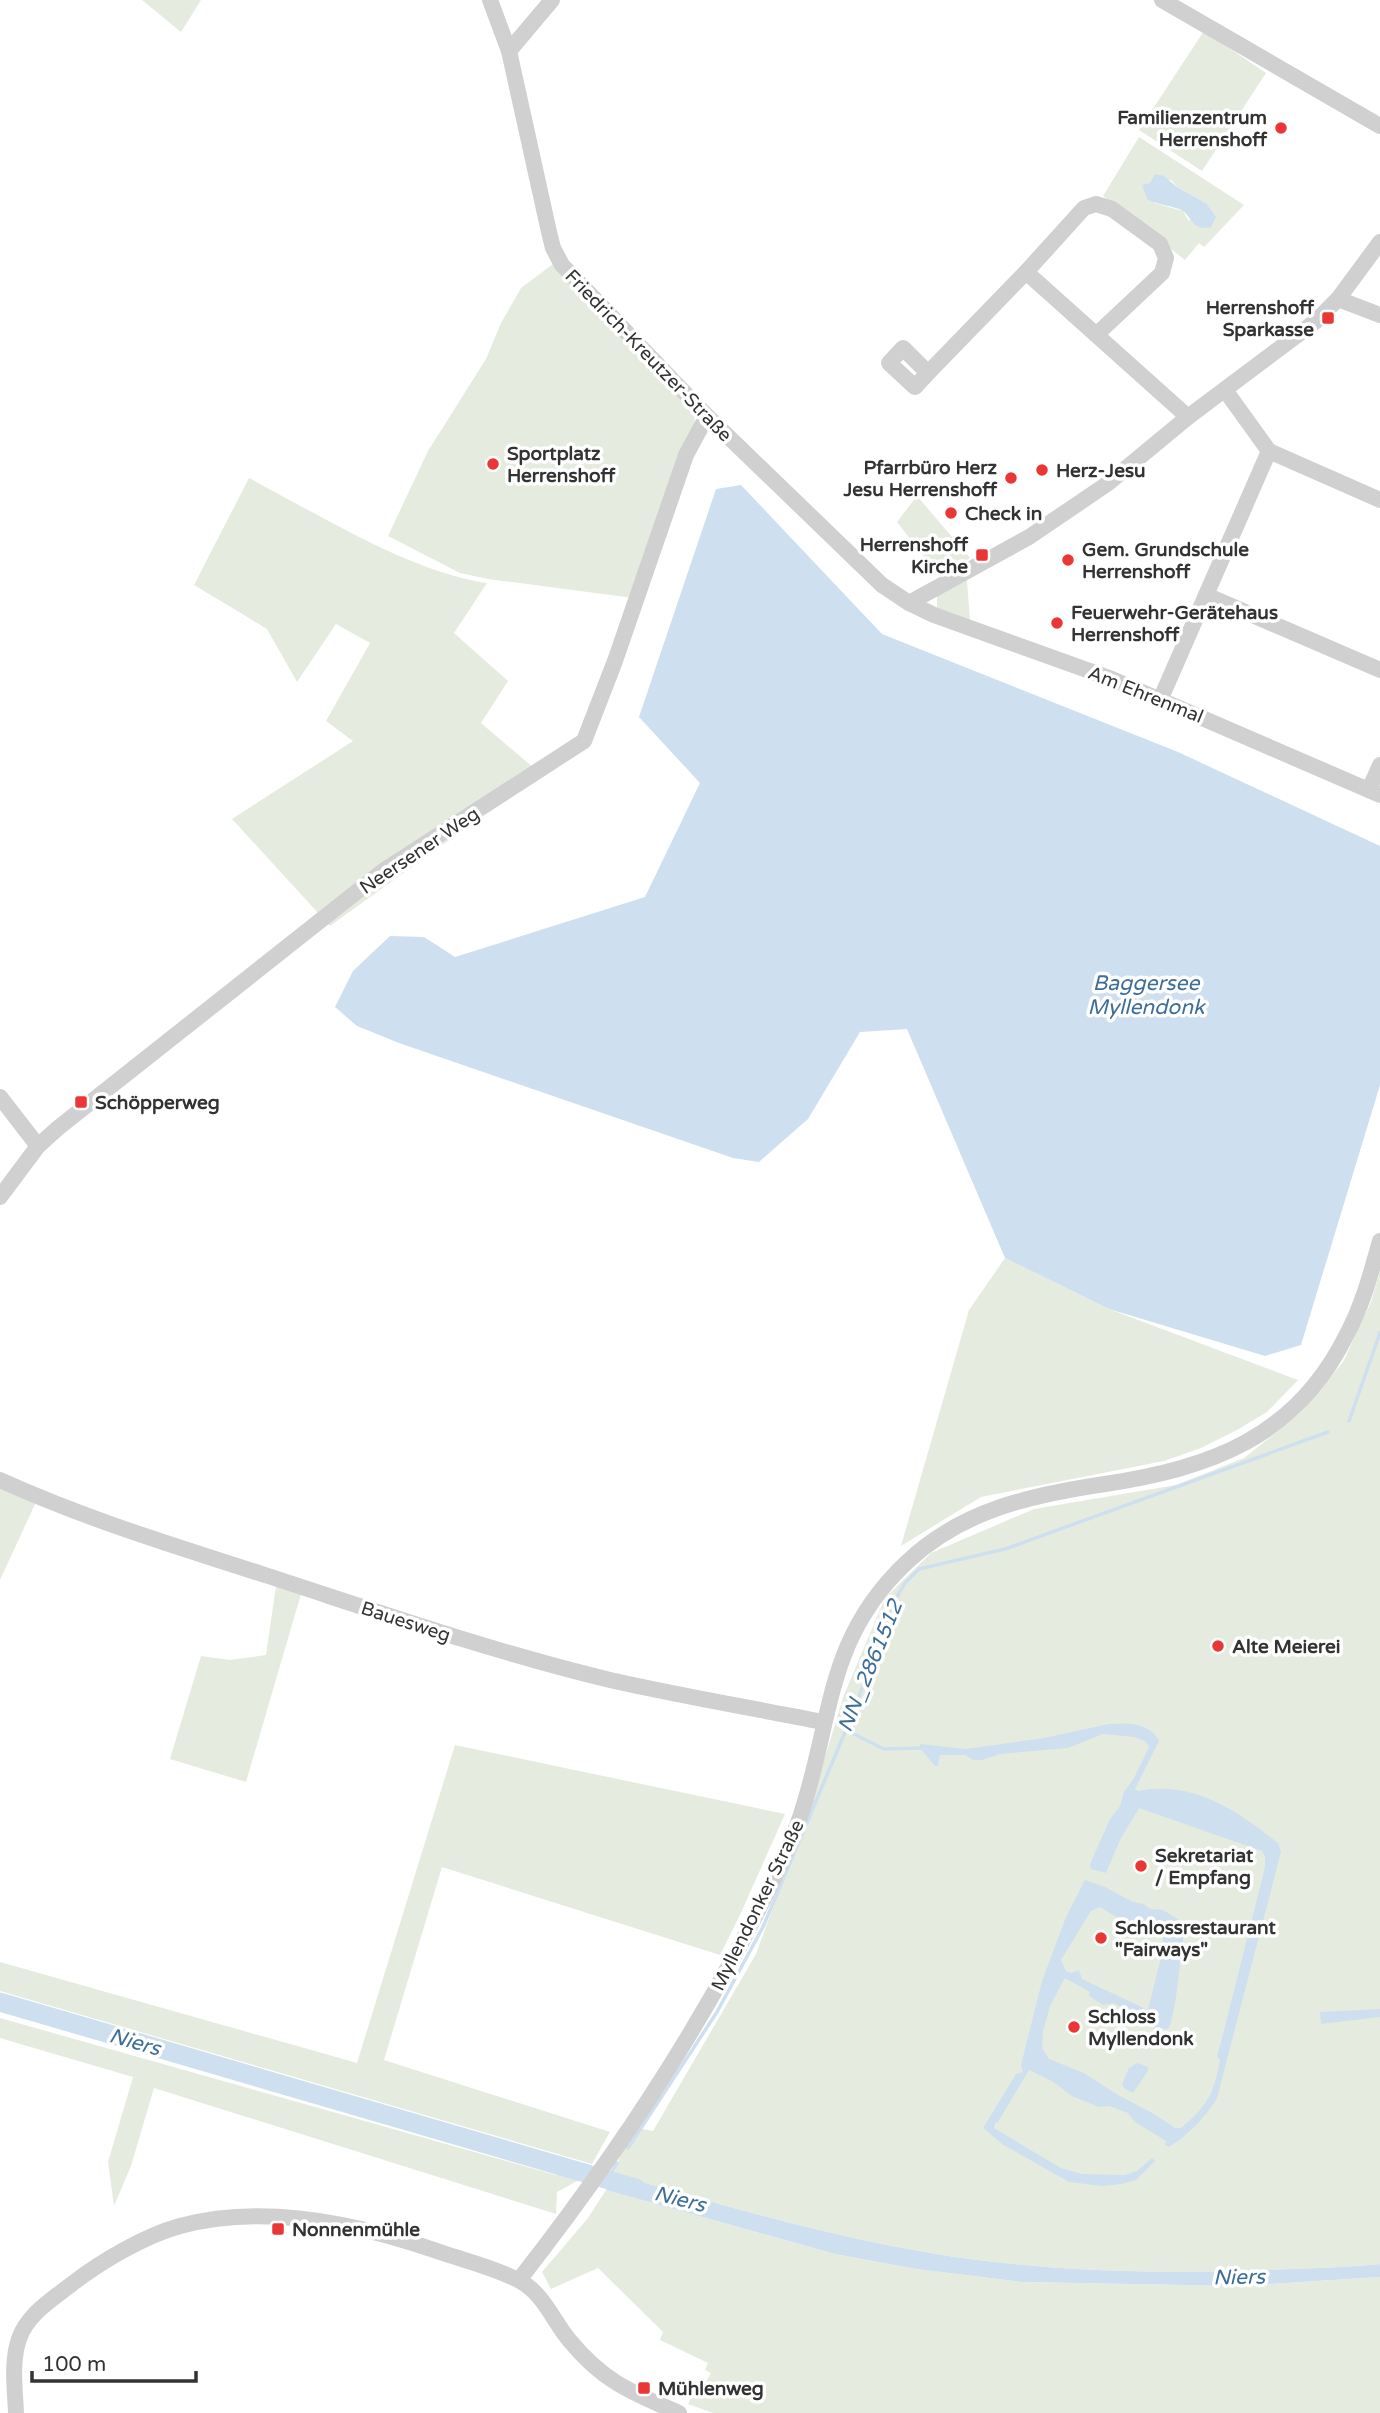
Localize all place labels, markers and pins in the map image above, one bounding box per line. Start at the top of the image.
place label: Familienzentrum Herrenshoff [1117,107,1268,151]
marker: Familienzentrum Herrenshoff [1273,120,1289,136]
place label: Herrenshoff Sparkasse [1206,297,1315,342]
marker: Herrenshoff Sparkasse [1320,310,1336,326]
place label: Sportplatz Herrenshoff [507,443,617,487]
marker: Sportplatz Herrenshoff [485,456,501,472]
place label: Pfarrbüro Herz Jesu Herrenshoff [842,457,998,501]
place label: Herz-Jesu [1056,460,1146,482]
marker: Herz-Jesu [1034,462,1050,478]
marker: Pfarrbüro Herz Jesu Herrenshoff [1003,470,1019,486]
place label: Check in [965,503,1042,525]
marker: Check in [943,505,959,521]
place label: Herrenshoff Kirche [860,534,969,578]
place label: Gem. Grundschule Herrenshoff [1082,539,1249,583]
marker: Herrenshoff Kirche [974,547,990,563]
marker: Gem. Grundschule Herrenshoff [1060,552,1076,568]
place label: Feuerwehr-Gerätehaus Herrenshoff [1071,602,1278,646]
marker: Feuerwehr-Gerätehaus Herrenshoff [1049,615,1065,631]
place label: Schöpperweg [95,1092,220,1115]
marker: Schöpperweg [73,1094,89,1110]
place label: Alte Meierei [1232,1636,1340,1658]
marker: Alte Meierei [1210,1638,1226,1654]
place label: Sekretariat / Empfang [1155,1845,1254,1890]
marker: Sekretariat / Empfang [1133,1858,1149,1874]
place label: Schlossrestaurant "Fairways" [1115,1917,1276,1962]
marker: Schlossrestaurant "Fairways" [1093,1930,1109,1946]
place label: Schloss Myllendonk [1088,2006,1194,2051]
marker: Schloss Myllendonk [1066,2019,1082,2035]
place label: Nonnenmühle [292,2219,420,2241]
marker: Nonnenmühle [270,2221,286,2237]
place label: Mühlenweg [658,2378,764,2401]
marker: Mühlenweg [636,2380,652,2396]

